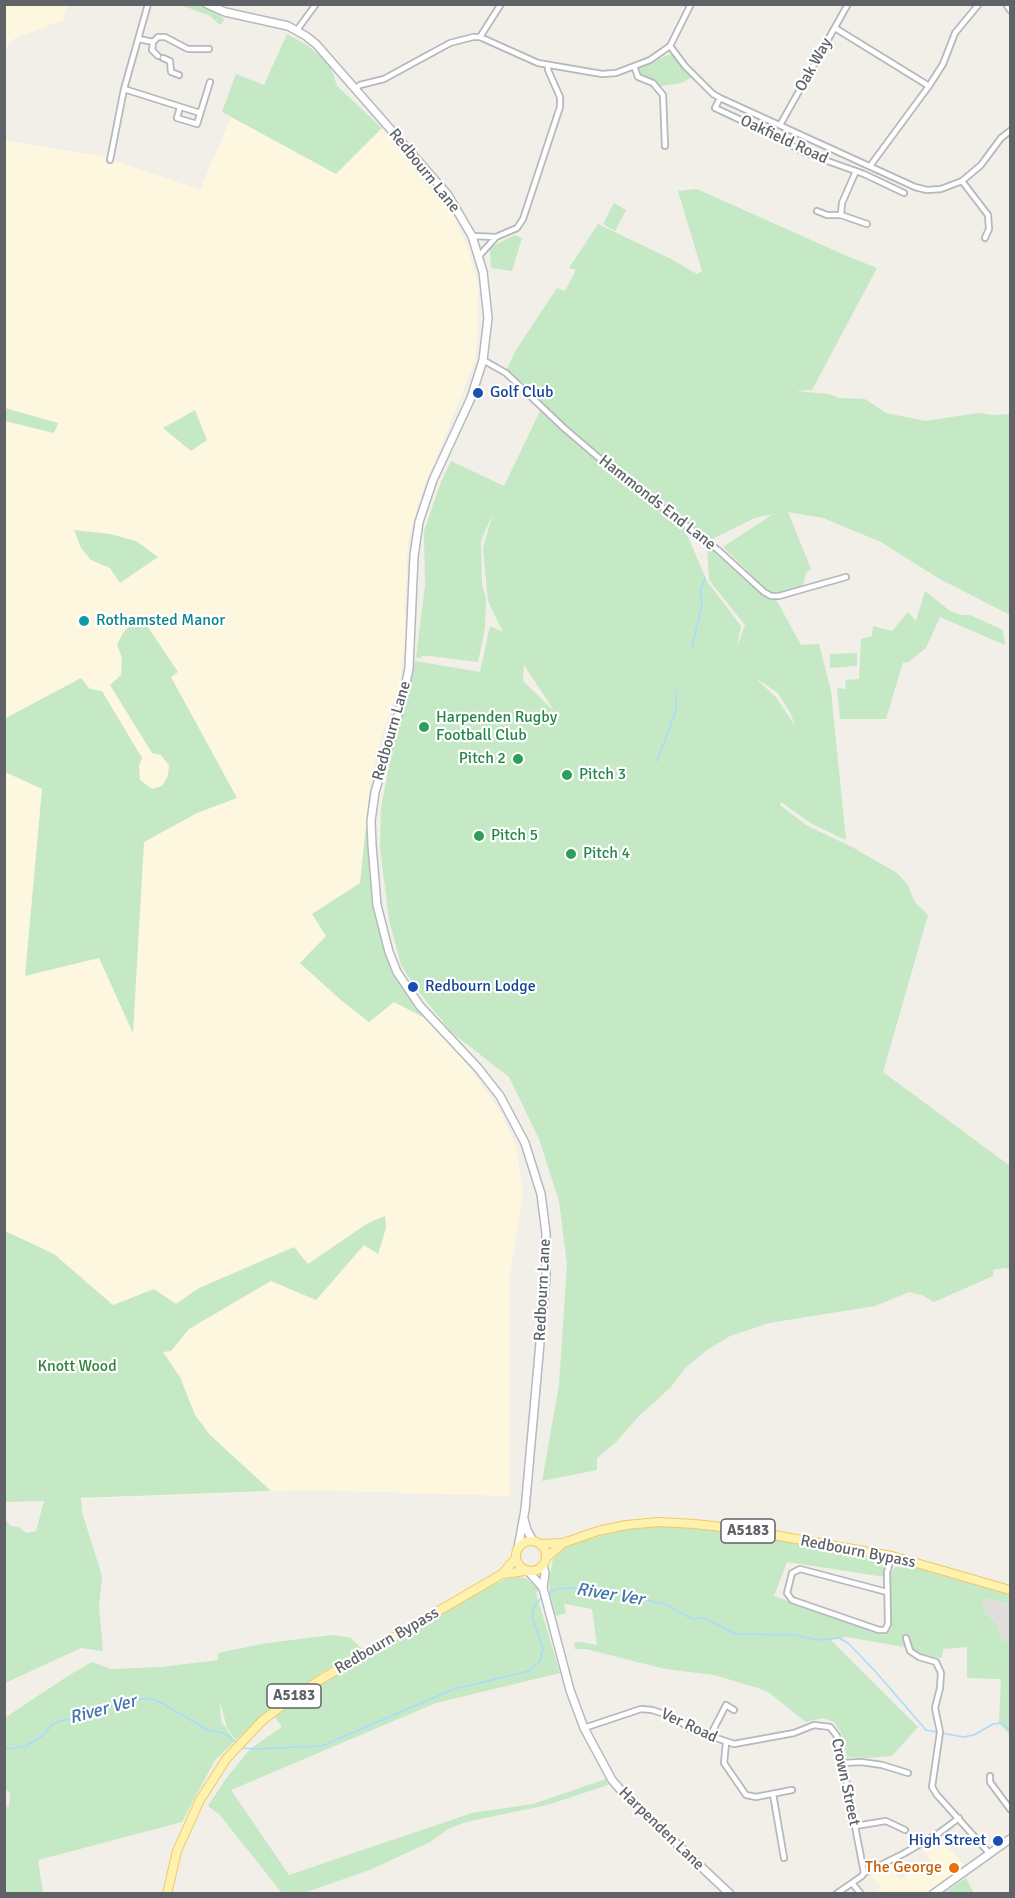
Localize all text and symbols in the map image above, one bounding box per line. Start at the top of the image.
street label: Oak Way [791,35,837,95]
street label: Oakfield Road [737,111,831,169]
street label: Redbourn Lane [384,125,464,217]
place label: Golf Club [490,383,553,403]
marker: Golf Club [471,386,485,400]
street label: Hammonds End Lane [595,451,719,555]
place label: Rothamsted Manor [96,611,225,631]
marker: Rothamsted Manor [77,614,91,628]
street label: Redbourn Lane [369,679,415,783]
place label: Harpenden Rugby Football Club [436,708,557,746]
marker: Harpenden Rugby Football Club [417,720,431,734]
place label: Pitch 2 [459,749,506,769]
marker: Pitch 2 [511,752,525,766]
place label: Pitch 3 [579,765,626,785]
marker: Pitch 3 [560,768,574,782]
place label: Pitch 5 [491,826,538,846]
marker: Pitch 5 [472,829,486,843]
place label: Pitch 4 [583,844,630,864]
marker: Pitch 4 [564,847,578,861]
place label: Redbourn Lodge [425,977,536,997]
marker: Redbourn Lodge [406,980,420,994]
street label: Redbourn Lane [531,1238,555,1342]
park label: Knott Wood [37,1357,117,1377]
road number: A5183 [721,1519,775,1543]
street label: Redbourn Bypass [799,1531,917,1573]
water label: River Ver [575,1579,645,1611]
street label: Redbourn Bypass [332,1603,442,1679]
road number: A5183 [267,1684,321,1708]
water label: River Ver [67,1691,139,1729]
street label: Ver Road [658,1705,720,1747]
street label: Crown Street [826,1737,864,1827]
street label: Harpenden Lane [614,1783,708,1875]
place label: High Street [909,1831,986,1851]
marker: High Street [991,1834,1005,1848]
place label: The George [865,1858,942,1878]
marker: The George [947,1861,961,1875]

